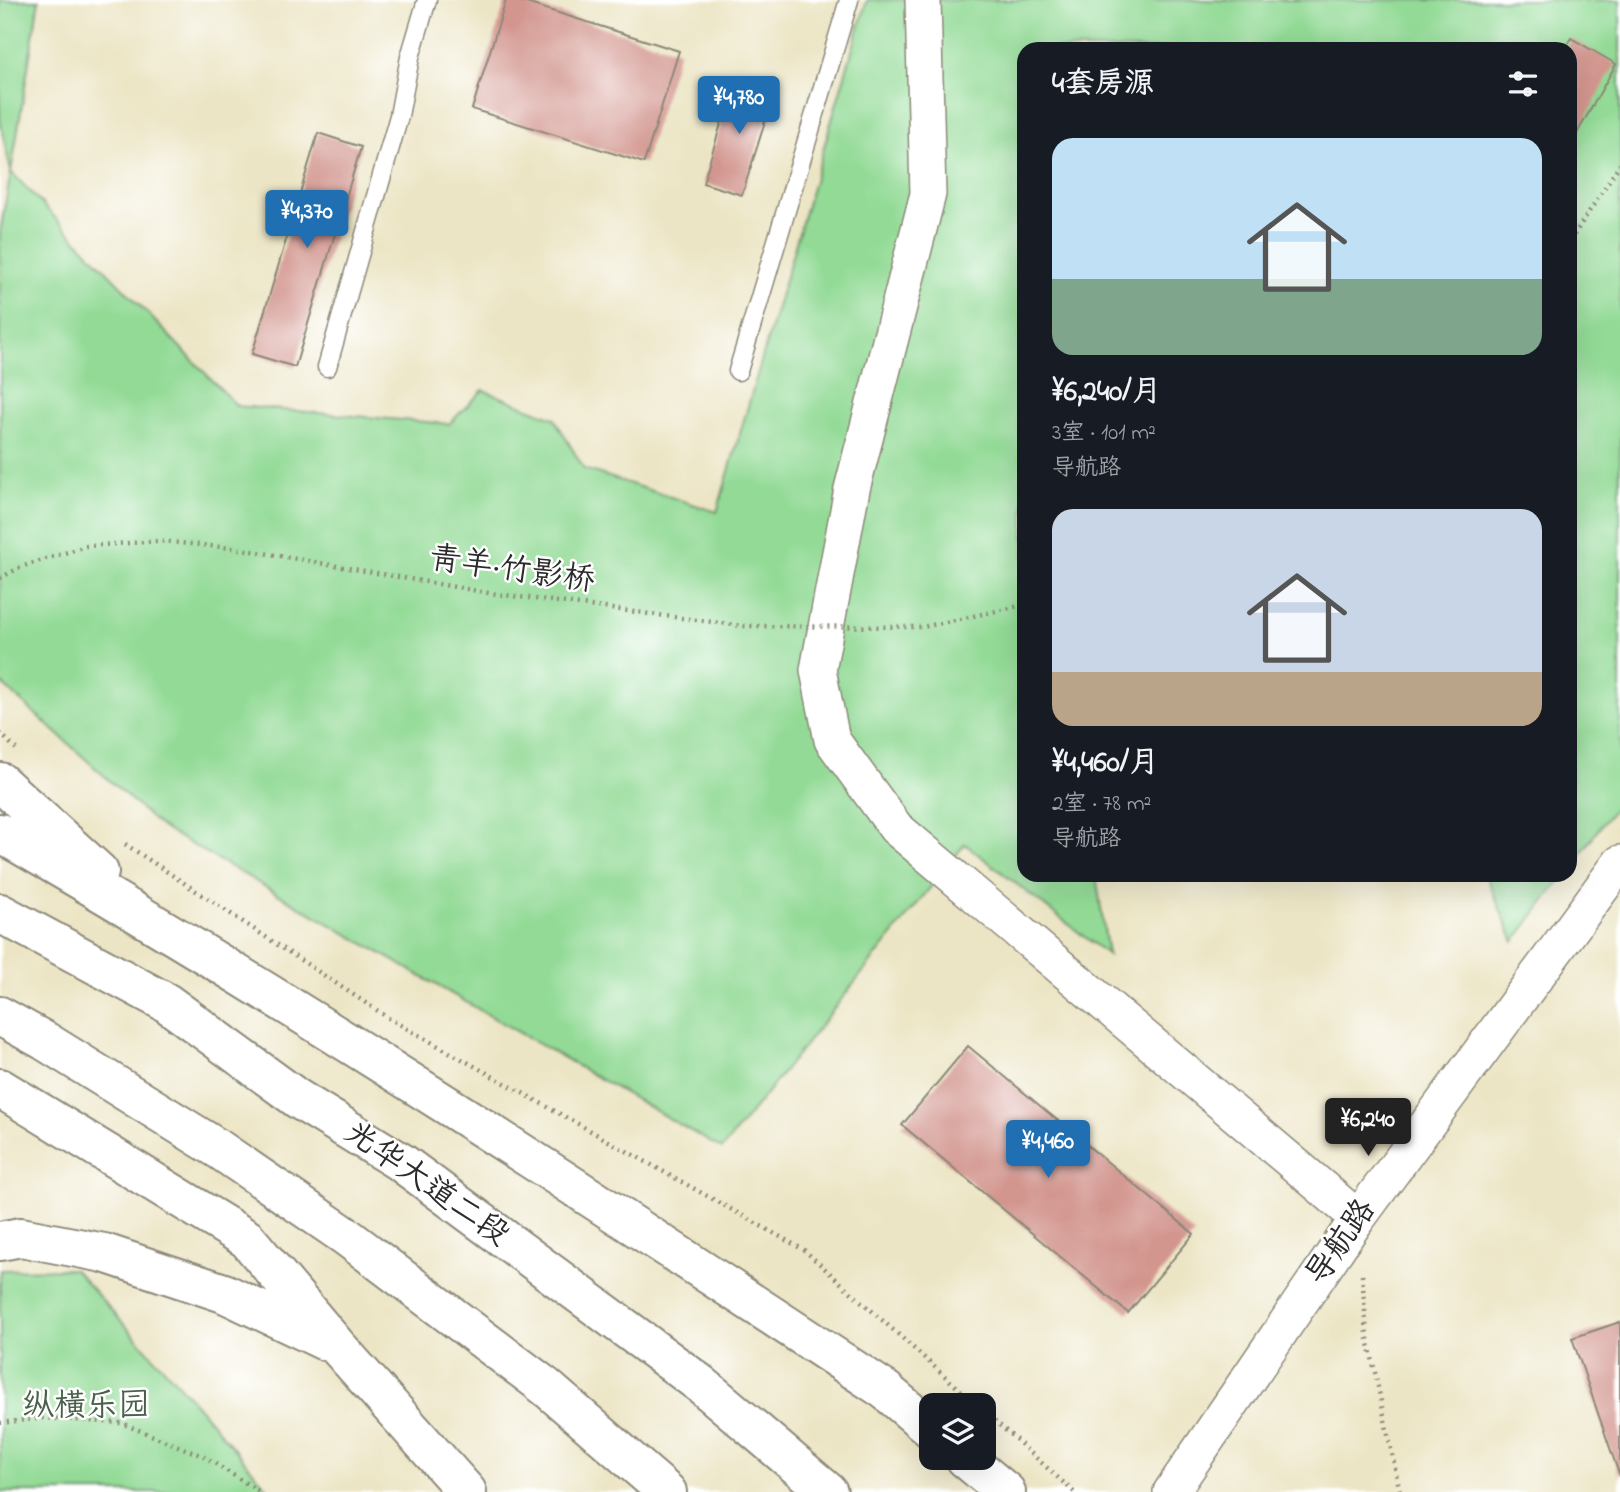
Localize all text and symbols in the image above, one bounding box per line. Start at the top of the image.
text: 4套房源 [1052,63,1154,107]
icon: filters [1504,65,1542,103]
pin: ¥4,780 [682,76,796,136]
text: ¥4,780 [714,82,764,115]
icon: home [1234,184,1360,310]
pin: ¥4,370 [250,190,364,250]
text: ¥4,370 [281,196,333,229]
text: ¥6,240/月 [1052,371,1162,415]
text: 3室 · 101 m² [1052,417,1156,450]
text: 导航路 [1052,452,1121,485]
street label: 青羊·竹影桥 [426,536,598,606]
icon: home [1234,555,1360,681]
text: ¥4,460/月 [1052,742,1159,786]
text: 2室 · 78 m² [1052,788,1151,821]
text: 导航路 [1052,823,1121,856]
pin: ¥6,240 [1311,1098,1425,1158]
text: ¥6,240 [1341,1104,1395,1137]
street label: 光华大道二段 [334,1111,518,1259]
pin: ¥4,460 [991,1120,1105,1180]
text: ¥4,460 [1022,1126,1074,1159]
street label: 导航路 [1295,1190,1389,1296]
park label: 纵横乐园 [22,1384,150,1431]
map controls [919,1393,996,1470]
button: layers [919,1393,996,1470]

